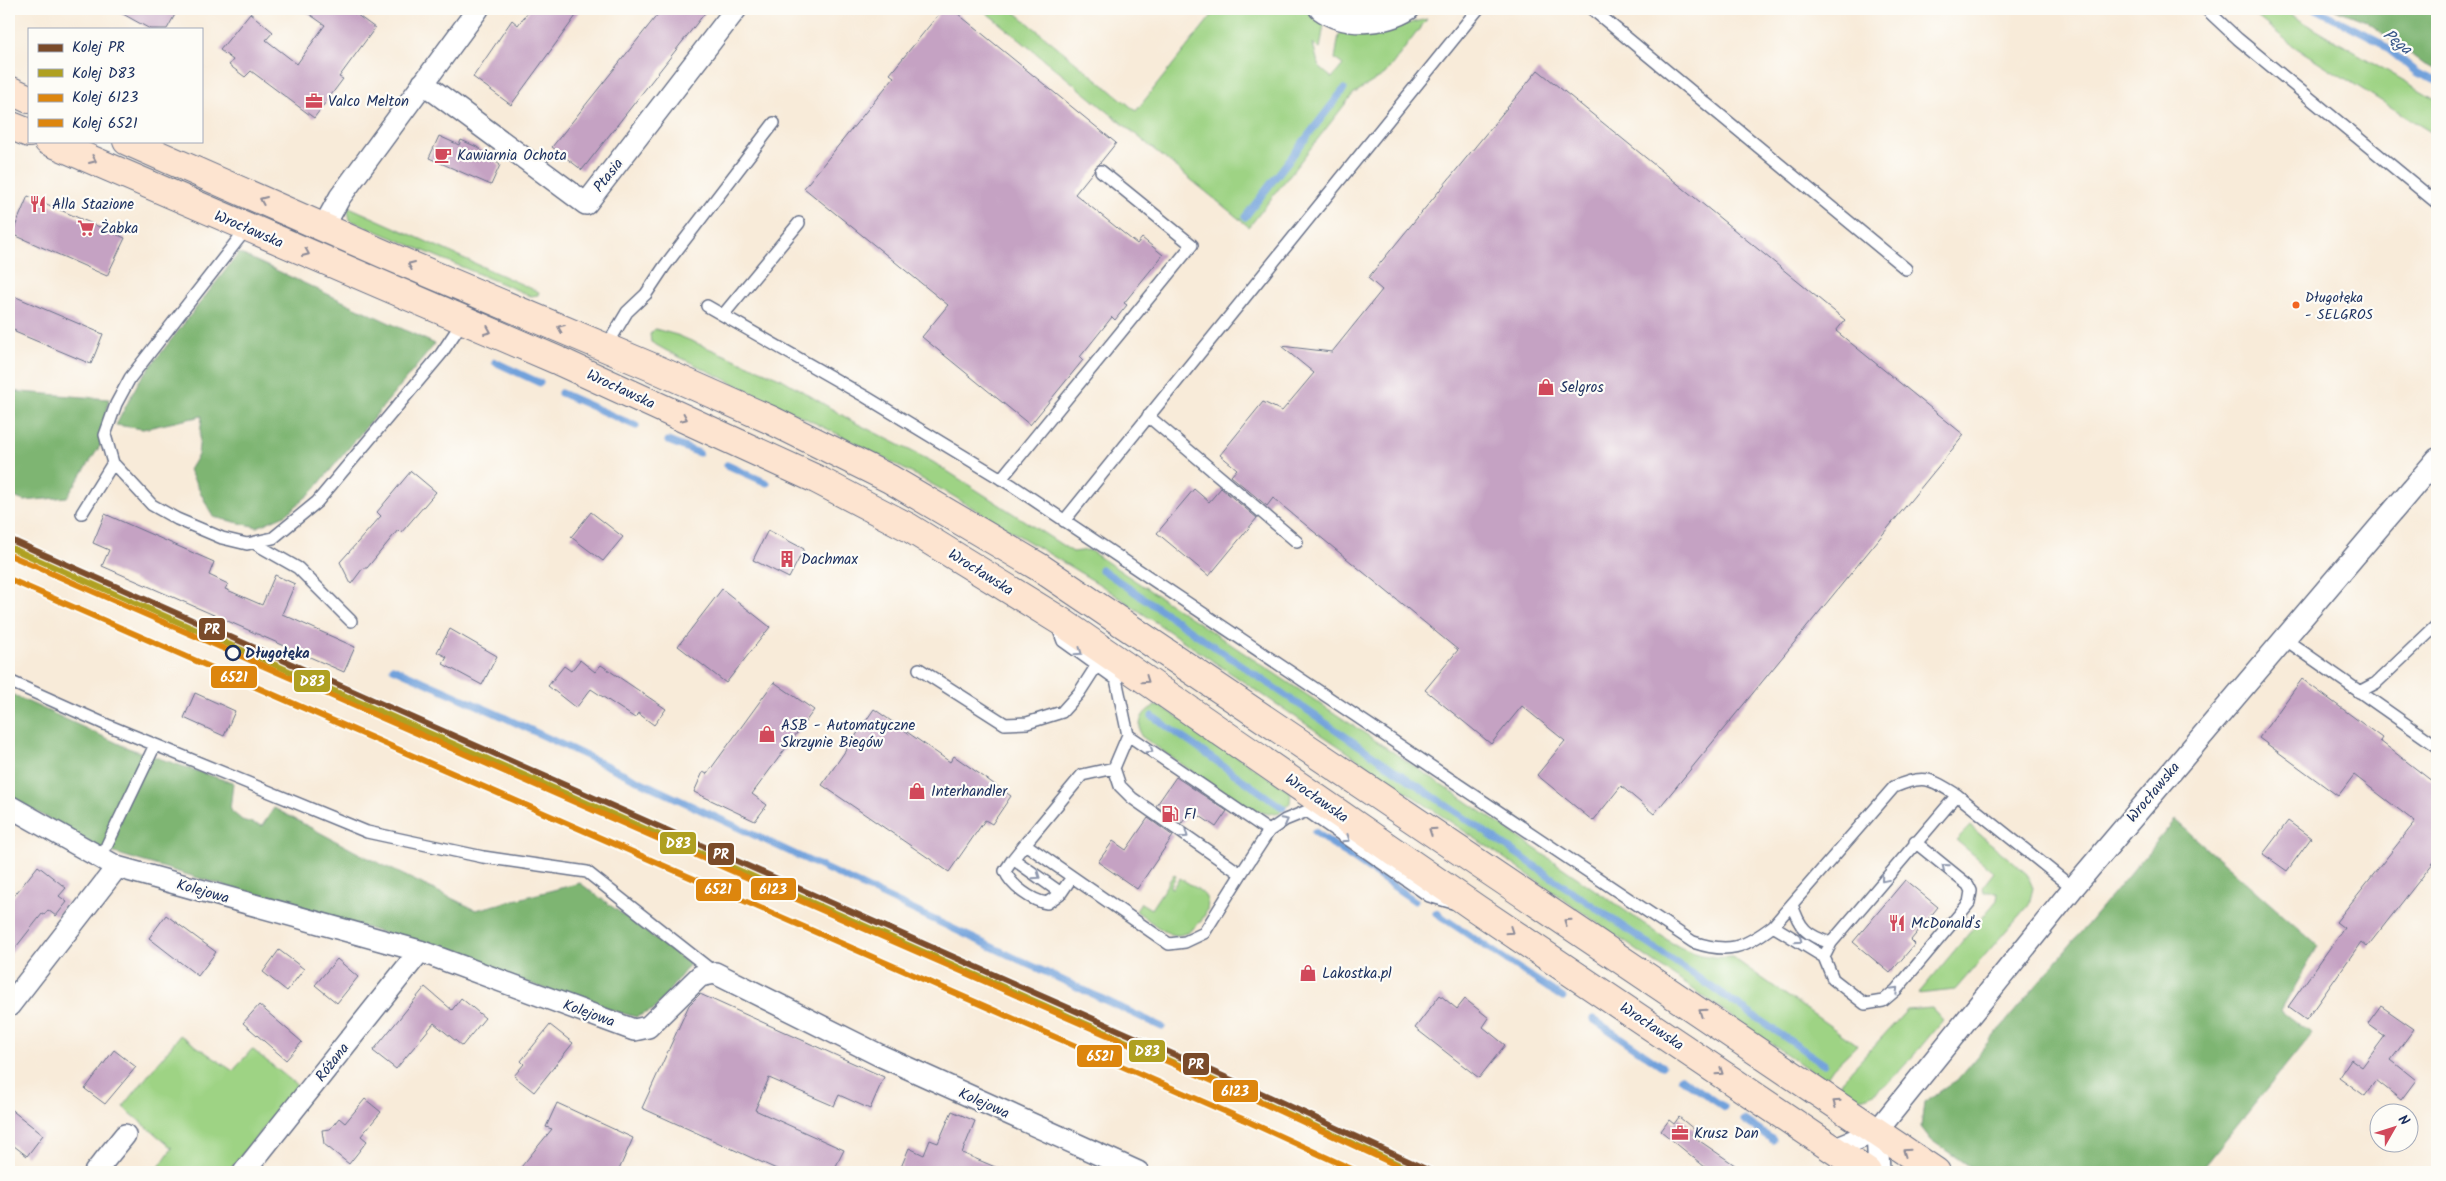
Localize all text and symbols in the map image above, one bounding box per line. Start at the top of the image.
water label: Pęga [2377,23,2418,62]
legend [28,28,202,142]
text: Kolej PR [72,36,125,60]
text: Kolej D83 [72,62,136,86]
text: Kolej 6123 [72,86,139,110]
place label: Valco Melton [328,90,409,114]
office icon: Valco Melton [304,91,324,111]
text: Kolej 6521 [72,112,138,136]
place label: Kawiarnia Ochota [457,144,567,168]
cafe icon: Kawiarnia Ochota [433,145,453,165]
street label: Ptasia [588,153,630,198]
one-way arrow [88,154,97,165]
place label: Alla Stazione [52,193,134,217]
restaurant icon: Alla Stazione [28,194,48,214]
one-way arrow [259,195,268,206]
street label: Wrocławska [210,205,287,255]
place label: Żabka [100,217,138,241]
supermarket icon: Żabka [76,218,96,238]
one-way arrow [301,247,310,258]
one-way arrow [407,261,416,272]
place label: Długołęka - SELGROS [2305,287,2374,326]
marker: Długołęka - SELGROS [2291,300,2301,310]
one-way arrow [557,324,566,335]
one-way arrow [483,325,492,335]
street label: Wrocławska [582,364,659,416]
place label: Selgros [1560,376,1604,400]
shop icon: Selgros [1536,377,1556,397]
one-way arrow [679,412,688,423]
street label: Wrocławska [943,543,1018,602]
place label: Dachmax [801,548,858,572]
building icon: Dachmax [777,549,797,569]
line badge: PR [198,617,226,641]
text: PR [204,619,221,641]
place label: Długołęka [245,642,310,666]
marker: Długołęka [225,645,241,661]
one-way arrow [1073,647,1082,655]
line badge: 6521 [210,665,258,689]
text: 6521 [220,667,248,689]
line badge: D83 [293,669,331,693]
text: D83 [299,671,325,693]
one-way arrow [1140,674,1149,683]
place label: ASB - Automatyczne Skrzynie Biegów [781,714,916,755]
shop icon: ASB - Automatyczne Skrzynie Biegów [757,724,777,744]
one-way arrow [1144,744,1153,753]
street label: Wrocławska [2121,757,2186,828]
street label: Wrocławska [1280,768,1353,830]
place label: Interhandler [931,780,1008,804]
shop icon: Interhandler [907,781,927,801]
place label: F1 [1184,803,1197,827]
fuel station icon: F1 [1160,804,1180,824]
one-way arrow [1279,817,1288,827]
one-way arrow [1428,828,1438,837]
one-way arrow [1179,829,1189,838]
line badge: D83 [659,831,697,855]
text: D83 [665,833,691,855]
one-way arrow [1341,833,1351,842]
line badge: PR [707,842,735,866]
text: PR [713,844,730,866]
one-way arrow [1942,864,1951,872]
one-way arrow [1031,870,1041,879]
street label: Kolejowa [174,873,232,911]
one-way arrow [1880,874,1889,883]
line badge: 6123 [750,877,797,901]
line badge: 6521 [695,878,742,902]
text: 6521 [704,879,732,901]
text: 6123 [759,879,787,901]
place label: McDonald's [1911,912,1981,936]
restaurant icon: McDonald's [1887,913,1907,933]
one-way arrow [1563,919,1573,928]
one-way arrow [1504,925,1514,934]
one-way arrow [1793,934,1803,943]
place label: Lakostka.pl [1322,962,1392,986]
shop icon: Lakostka.pl [1298,963,1318,983]
one-way arrow [1889,987,1898,996]
street label: Kolejowa [559,993,618,1034]
street label: Wrocławska [1614,996,1688,1057]
one-way arrow [1698,1009,1707,1019]
street label: Różana [310,1038,356,1087]
line badge: D83 [1128,1039,1166,1063]
text: D83 [1134,1041,1160,1063]
line badge: 6521 [1076,1044,1123,1068]
text: 6521 [1086,1046,1114,1068]
line badge: PR [1182,1052,1210,1076]
text: PR [1188,1054,1205,1076]
one-way arrow [1714,1066,1723,1075]
line badge: 6123 [1212,1079,1259,1103]
text: 6123 [1221,1081,1249,1103]
street label: Kolejowa [954,1082,1013,1126]
one-way arrow [1833,1100,1842,1109]
north arrow [2368,1104,2418,1154]
text: N [2392,1110,2415,1131]
place label: Krusz Dan [1694,1122,1759,1146]
office icon: Krusz Dan [1670,1123,1690,1143]
one-way arrow [1902,1149,1912,1158]

